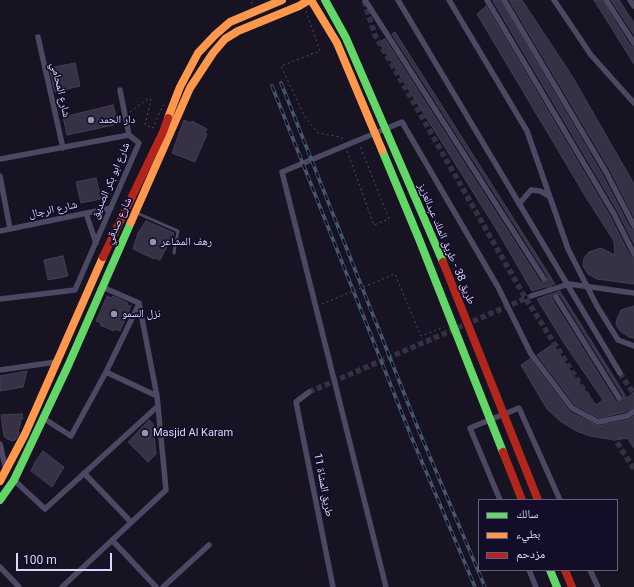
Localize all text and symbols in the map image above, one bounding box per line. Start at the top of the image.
street label: شارع المحامي [47,61,73,119]
place label: دار الحمد [99,113,135,127]
marker: دار الحمد [86,115,96,125]
street label: شارع ابو بكر الصديق [89,141,133,221]
street label: طريق 38 - طريق الملك عبدالعزيز [414,181,478,307]
street label: شارع صدقي [103,196,135,246]
street label: شارع الرجال [27,198,79,222]
place label: رهف المشاعر [161,235,212,249]
marker: رهف المشاعر [148,237,158,247]
place label: نزل السمو [122,307,161,321]
marker: نزل السمو [109,309,119,319]
place label: Masjid Al Karam [153,426,233,440]
marker: Masjid Al Karam [140,428,150,438]
street label: طريق المشاة 11 [310,452,336,518]
legend [478,499,618,571]
text: سالك [516,507,538,521]
text: بطيء [516,527,540,541]
scale bar [18,545,114,571]
text: مزدحم [516,547,545,561]
text: 100 m [23,553,57,567]

